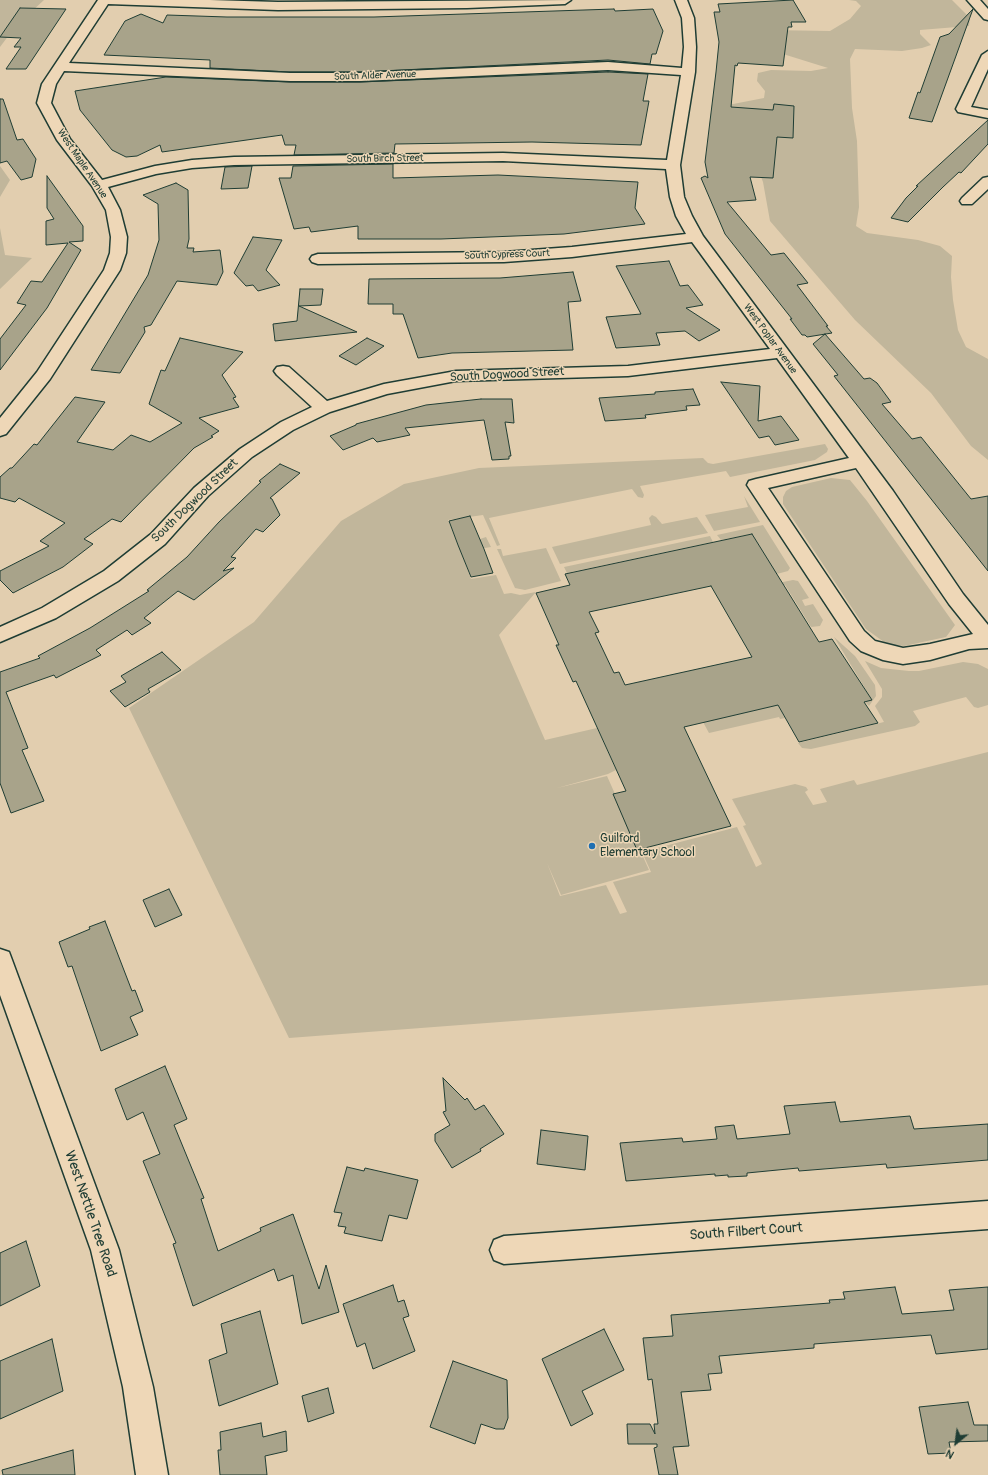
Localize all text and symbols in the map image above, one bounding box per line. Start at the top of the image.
street label: South Alder Avenue [334,69,416,83]
street label: West Maple Avenue [54,127,110,201]
street label: South Birch Street [346,152,424,166]
street label: South Cypress Court [464,248,550,262]
street label: West Poplar Avenue [741,302,799,376]
street label: South Dogwood Street [449,365,565,385]
street label: South Dogwood Street [149,456,241,546]
place label: Guilford Elementary School [600,832,695,860]
marker: Guilford Elementary School [587,841,597,851]
street label: West Nettle Tree Road [60,1149,120,1279]
street label: South Filbert Court [689,1220,803,1244]
north arrow [936,1423,976,1463]
text: N [944,1446,956,1461]

